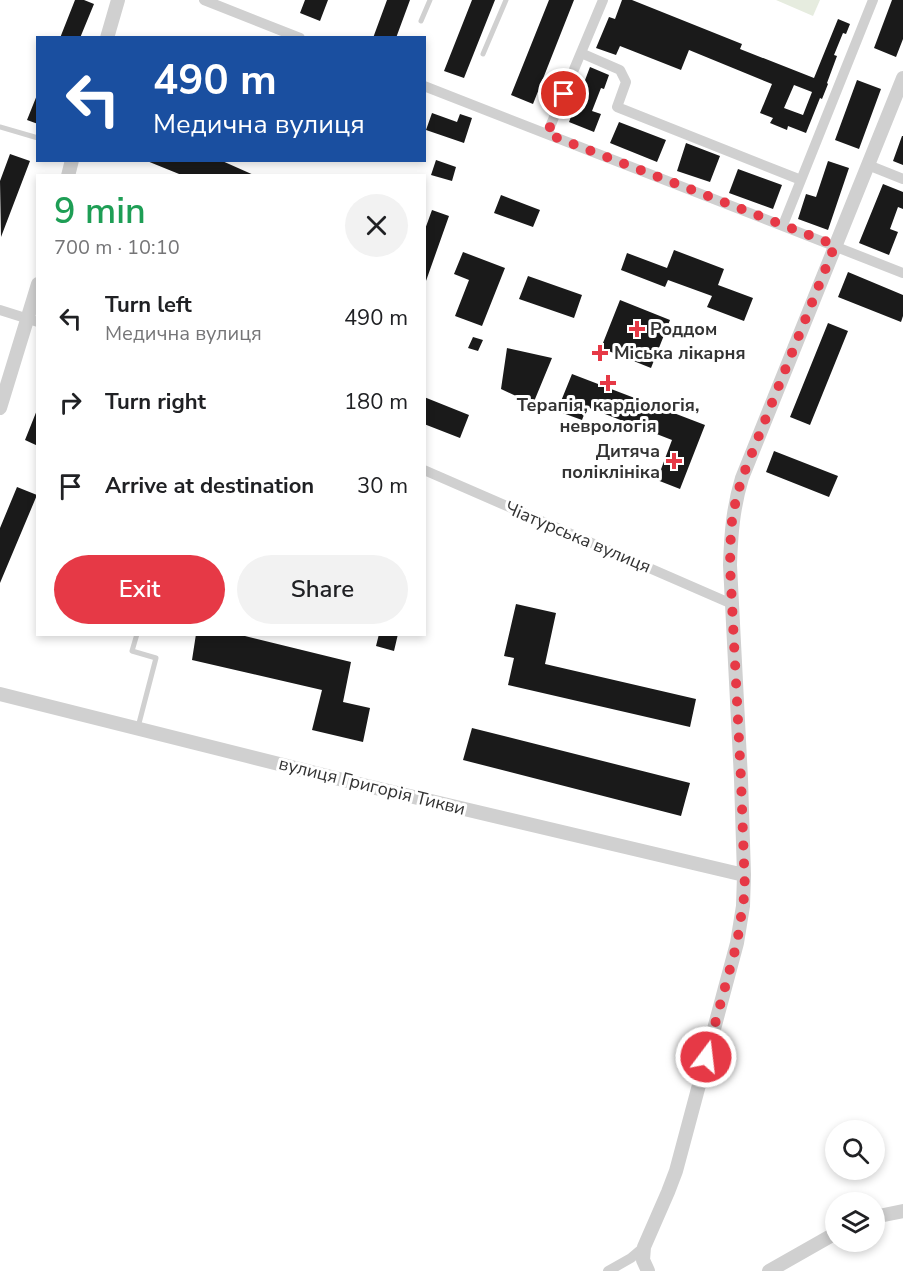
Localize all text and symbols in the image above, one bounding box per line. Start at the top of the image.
text: 490 m [153,52,277,109]
icon: left [54,60,132,138]
pin [538,68,589,119]
icon: arrive [547,77,580,110]
text: Медична вулиця [153,106,365,143]
text: 9 min [54,187,146,236]
button: close [345,194,408,257]
text: 700 m · 10:10 [54,234,180,261]
text: Turn left [105,290,192,320]
icon: left [54,302,87,335]
text: 490 m [344,303,408,333]
place label: Роддом [650,317,717,341]
text: Медична вулиця [105,320,262,347]
marker: Роддом [628,320,646,338]
place label: Мiська лiкарня [614,341,746,365]
marker: Мiська лiкарня [591,344,609,362]
marker: Терапія, кардіологія, неврологія [599,374,617,392]
icon: right [54,386,87,419]
text: Turn right [105,387,206,417]
text: 180 m [344,387,408,417]
place label: Терапія, кардіологія, неврологія [517,393,699,438]
place label: Дитяча поліклініка [561,439,660,484]
marker: Дитяча поліклініка [665,452,683,470]
icon: arrive [54,470,87,503]
text: Arrive at destination [105,471,314,501]
text: 30 m [357,471,408,501]
street label: Чіатурська вулиця [501,495,655,579]
button: Exit [54,555,225,624]
button: Share [237,555,408,624]
street label: вулиця Григорія Тикви [276,751,468,821]
position arrow [674,1025,738,1089]
map controls [825,1120,885,1252]
button: search [825,1120,885,1180]
button: layers [825,1192,885,1252]

